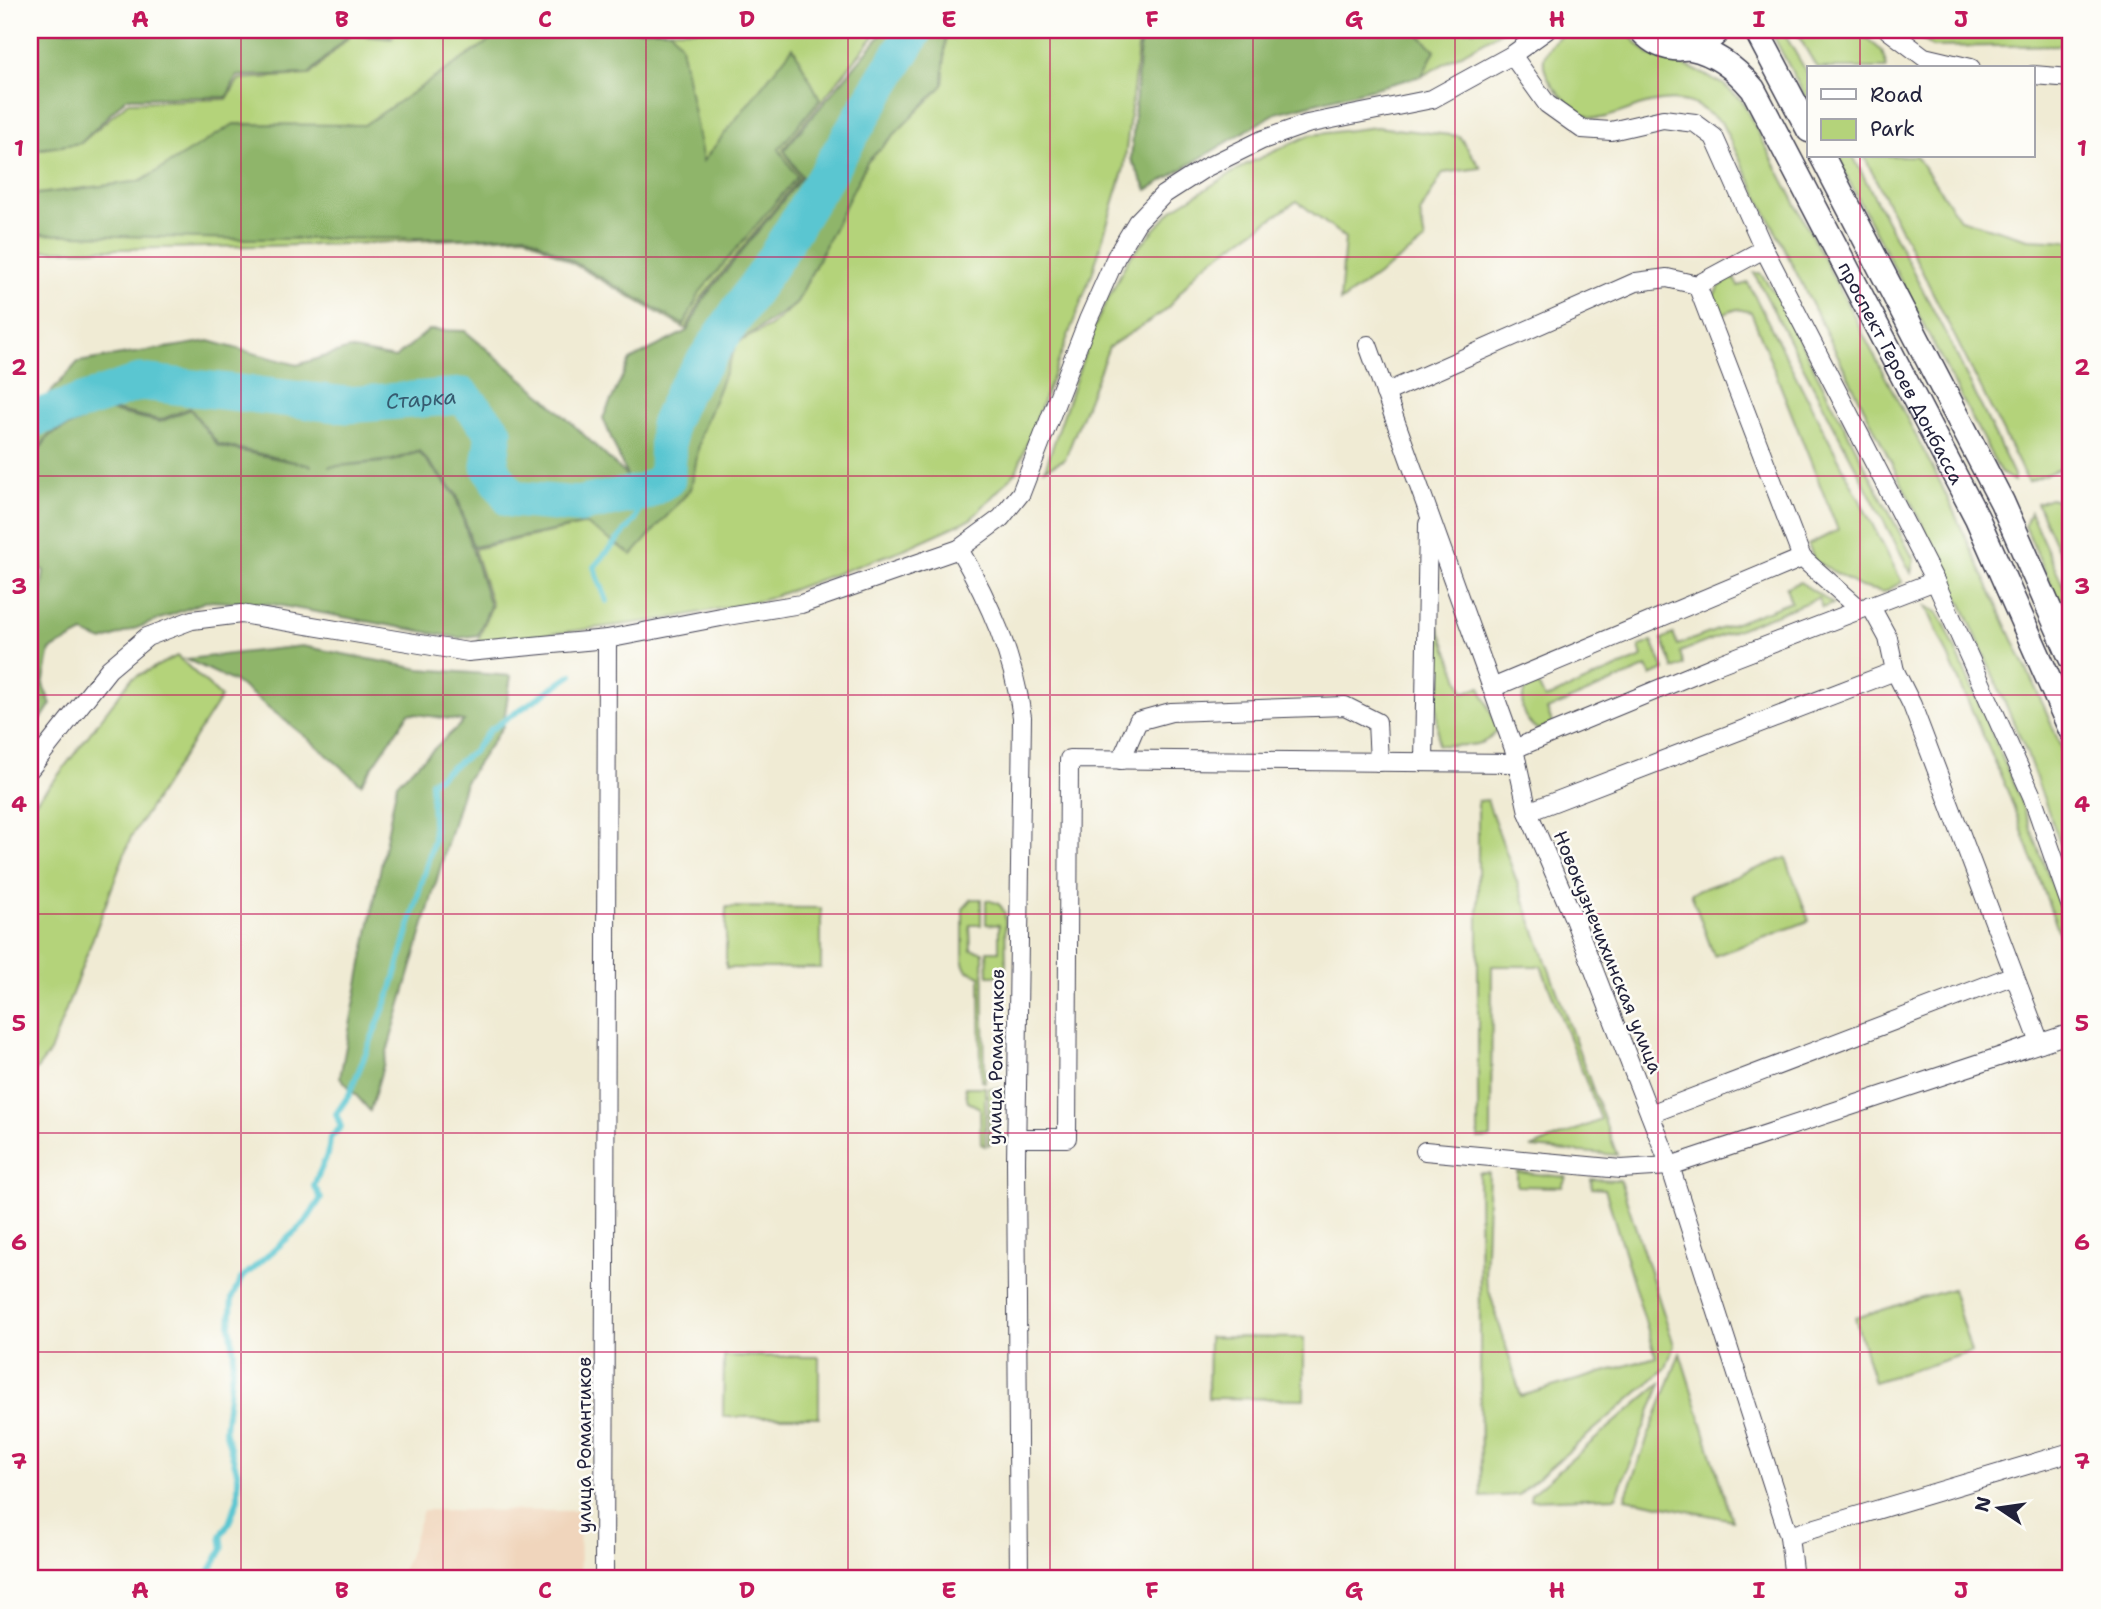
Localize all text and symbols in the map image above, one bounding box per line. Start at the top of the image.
text: A [131,4,149,34]
text: B [335,4,349,34]
text: C [538,4,552,34]
text: D [739,4,755,34]
text: E [941,4,957,34]
text: F [1145,4,1159,34]
text: G [1345,4,1364,34]
text: H [1549,4,1565,34]
text: I [1753,4,1766,34]
text: J [1954,4,1968,34]
legend [1807,66,2035,158]
text: Road [1870,81,1923,109]
text: Park [1870,115,1915,143]
text: 1 [14,133,24,163]
text: 1 [2077,133,2087,163]
street label: проспект Героев Донбасса [1833,257,1970,489]
text: 2 [11,352,27,382]
text: 2 [2074,352,2090,382]
water label: Старка [385,383,458,416]
text: 3 [11,571,27,601]
text: 3 [2074,571,2090,601]
text: 4 [11,789,27,819]
text: 4 [2074,789,2090,819]
street label: Новокузнечихинская улица [1548,827,1668,1077]
street label: улица Романтиков [982,969,1010,1145]
text: 5 [12,1008,26,1038]
text: 5 [2075,1008,2089,1038]
text: 6 [11,1227,27,1257]
text: 6 [2074,1227,2090,1257]
street label: улица Романтиков [572,1357,597,1533]
text: 7 [11,1446,27,1476]
text: 7 [2074,1446,2090,1476]
north arrow [1965,1472,2035,1542]
text: N [1969,1494,1997,1514]
text: A [131,1575,149,1605]
text: B [335,1575,349,1605]
text: C [538,1575,552,1605]
text: D [739,1575,755,1605]
text: E [941,1575,957,1605]
text: F [1145,1575,1159,1605]
text: G [1345,1575,1364,1605]
text: H [1549,1575,1565,1605]
text: I [1753,1575,1766,1605]
text: J [1954,1575,1968,1605]

